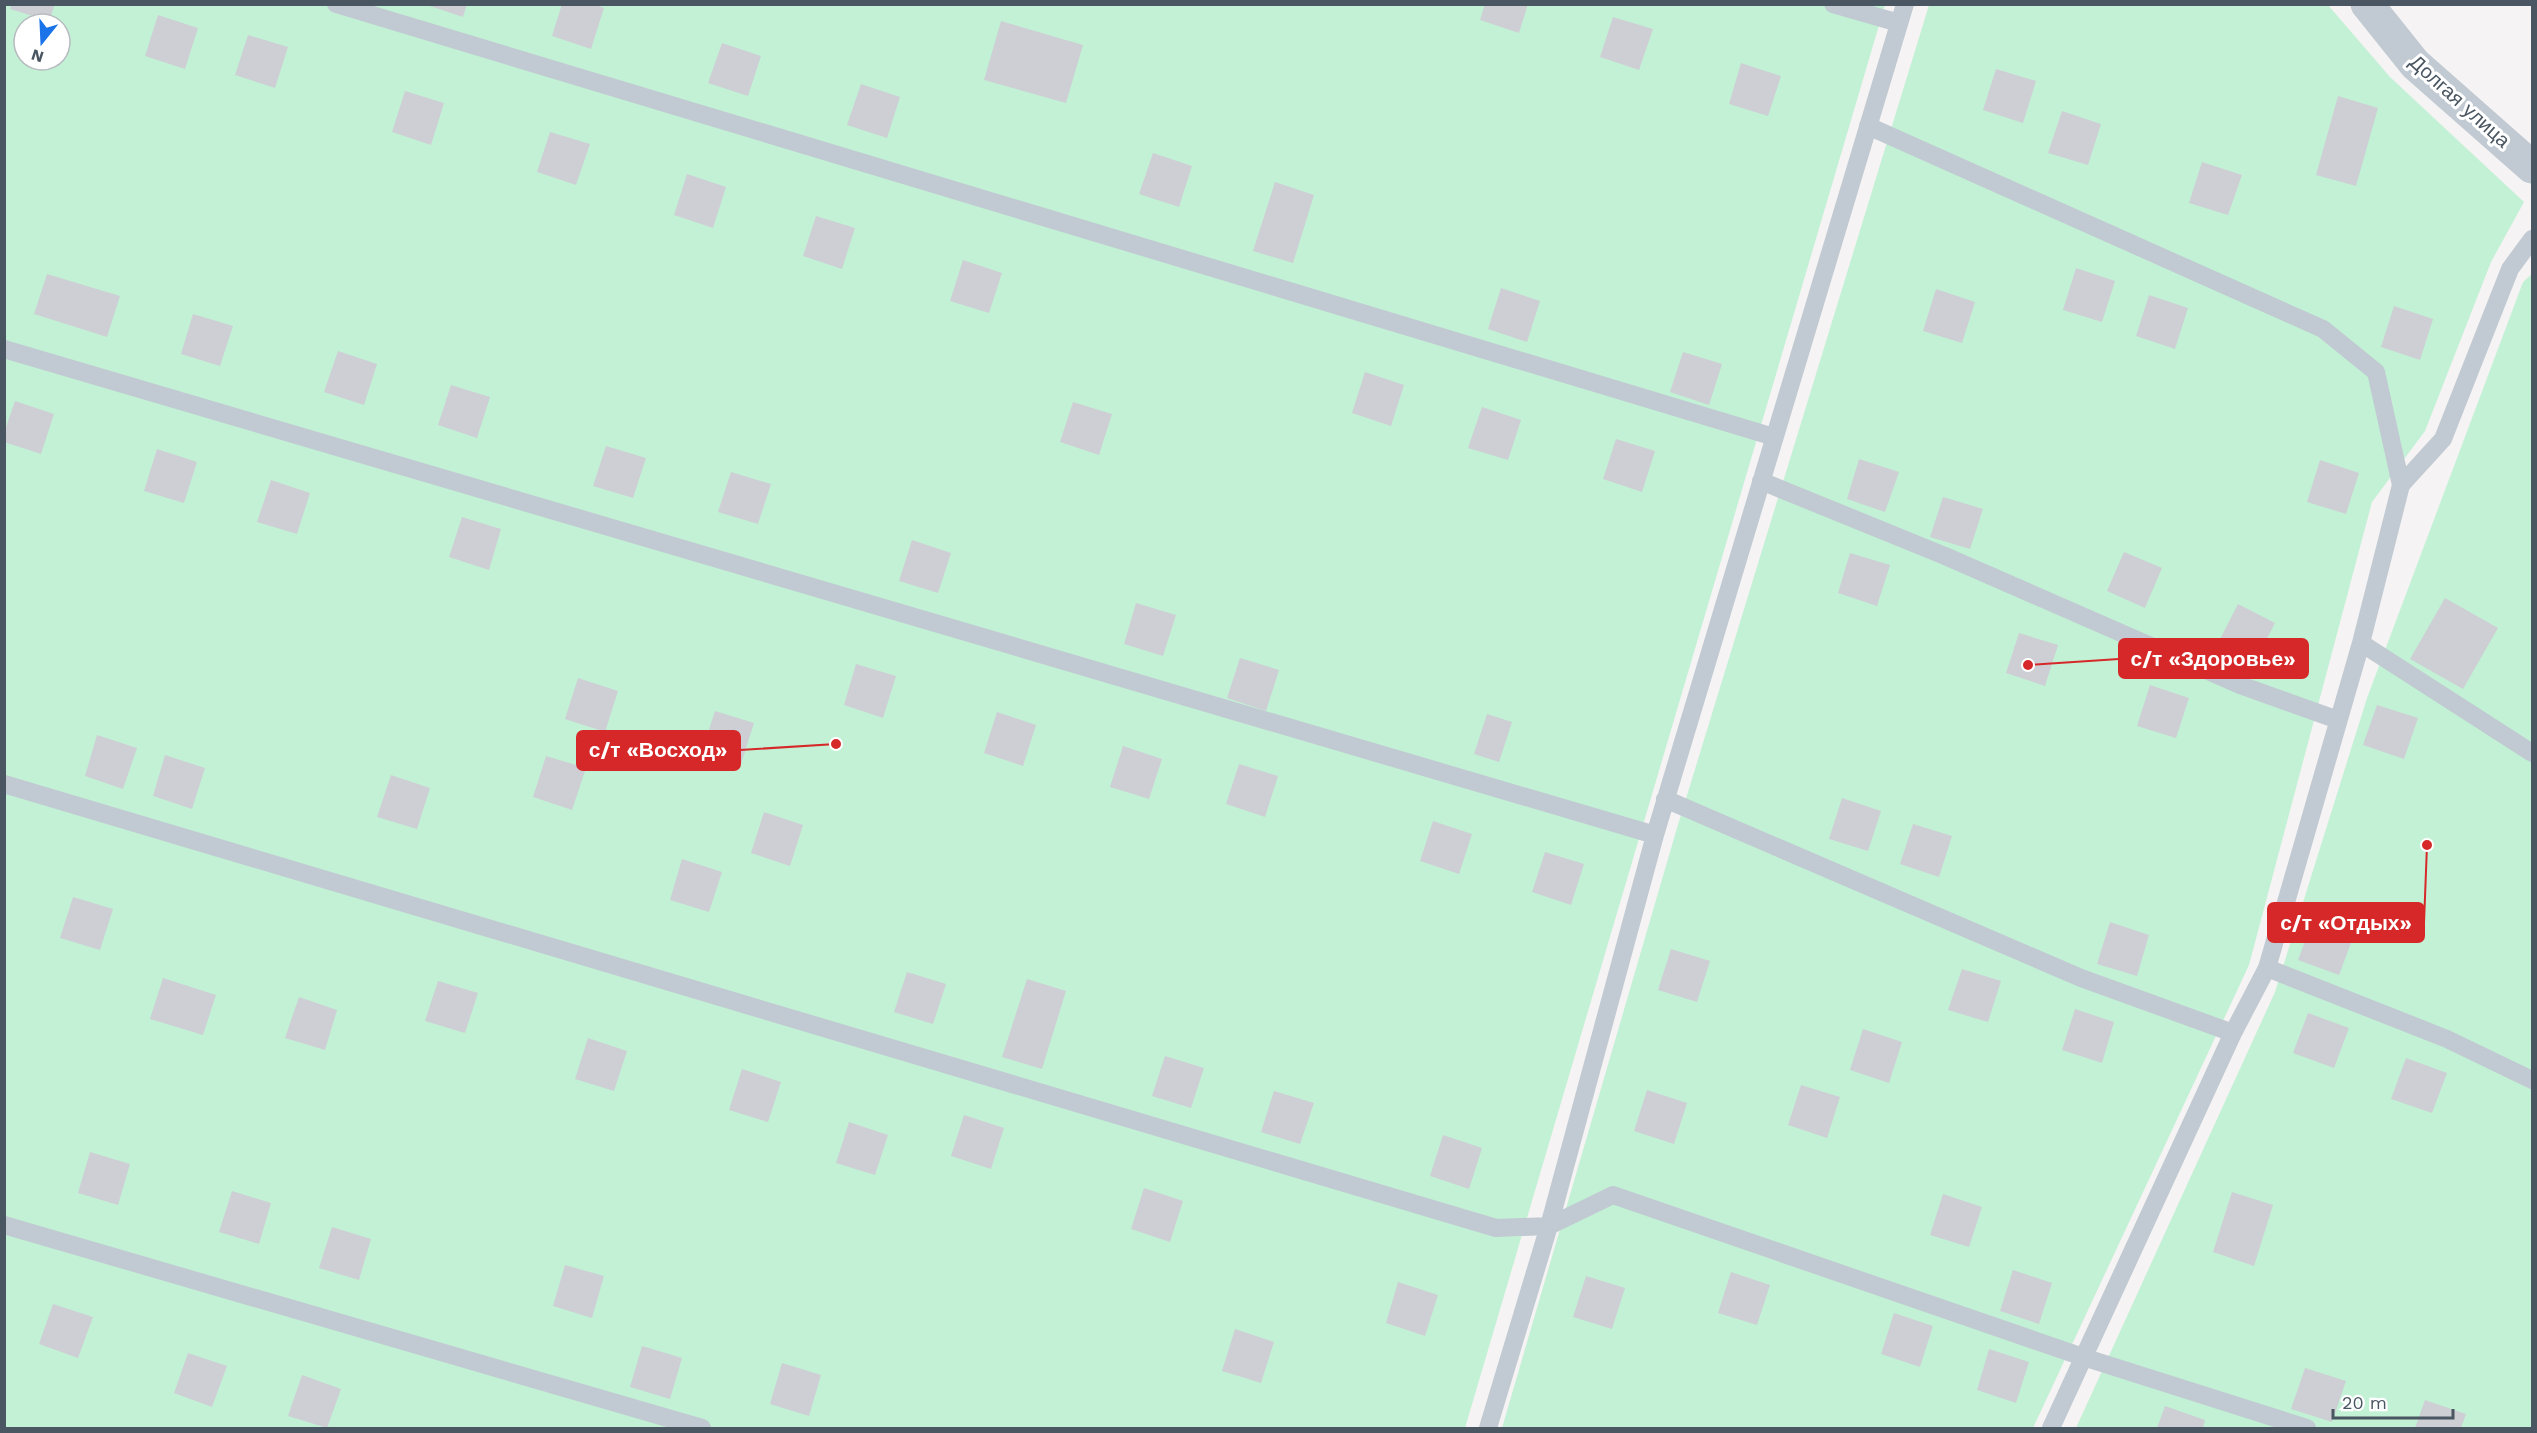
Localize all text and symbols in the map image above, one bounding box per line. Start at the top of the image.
north arrow [12,12,72,72]
text: N [29,45,46,67]
street label: Долгая улица [2405,50,2516,153]
callout: с/т «Здоровье» [2119,639,2308,678]
text: с/т «Здоровье» [2131,646,2295,671]
callout: с/т «Восход» [577,731,740,770]
text: с/т «Восход» [589,737,727,762]
callout: с/т «Отдых» [2268,903,2424,942]
text: с/т «Отдых» [2280,910,2412,935]
scale bar [2333,1382,2453,1420]
text: 20 m [2342,1392,2387,1413]

